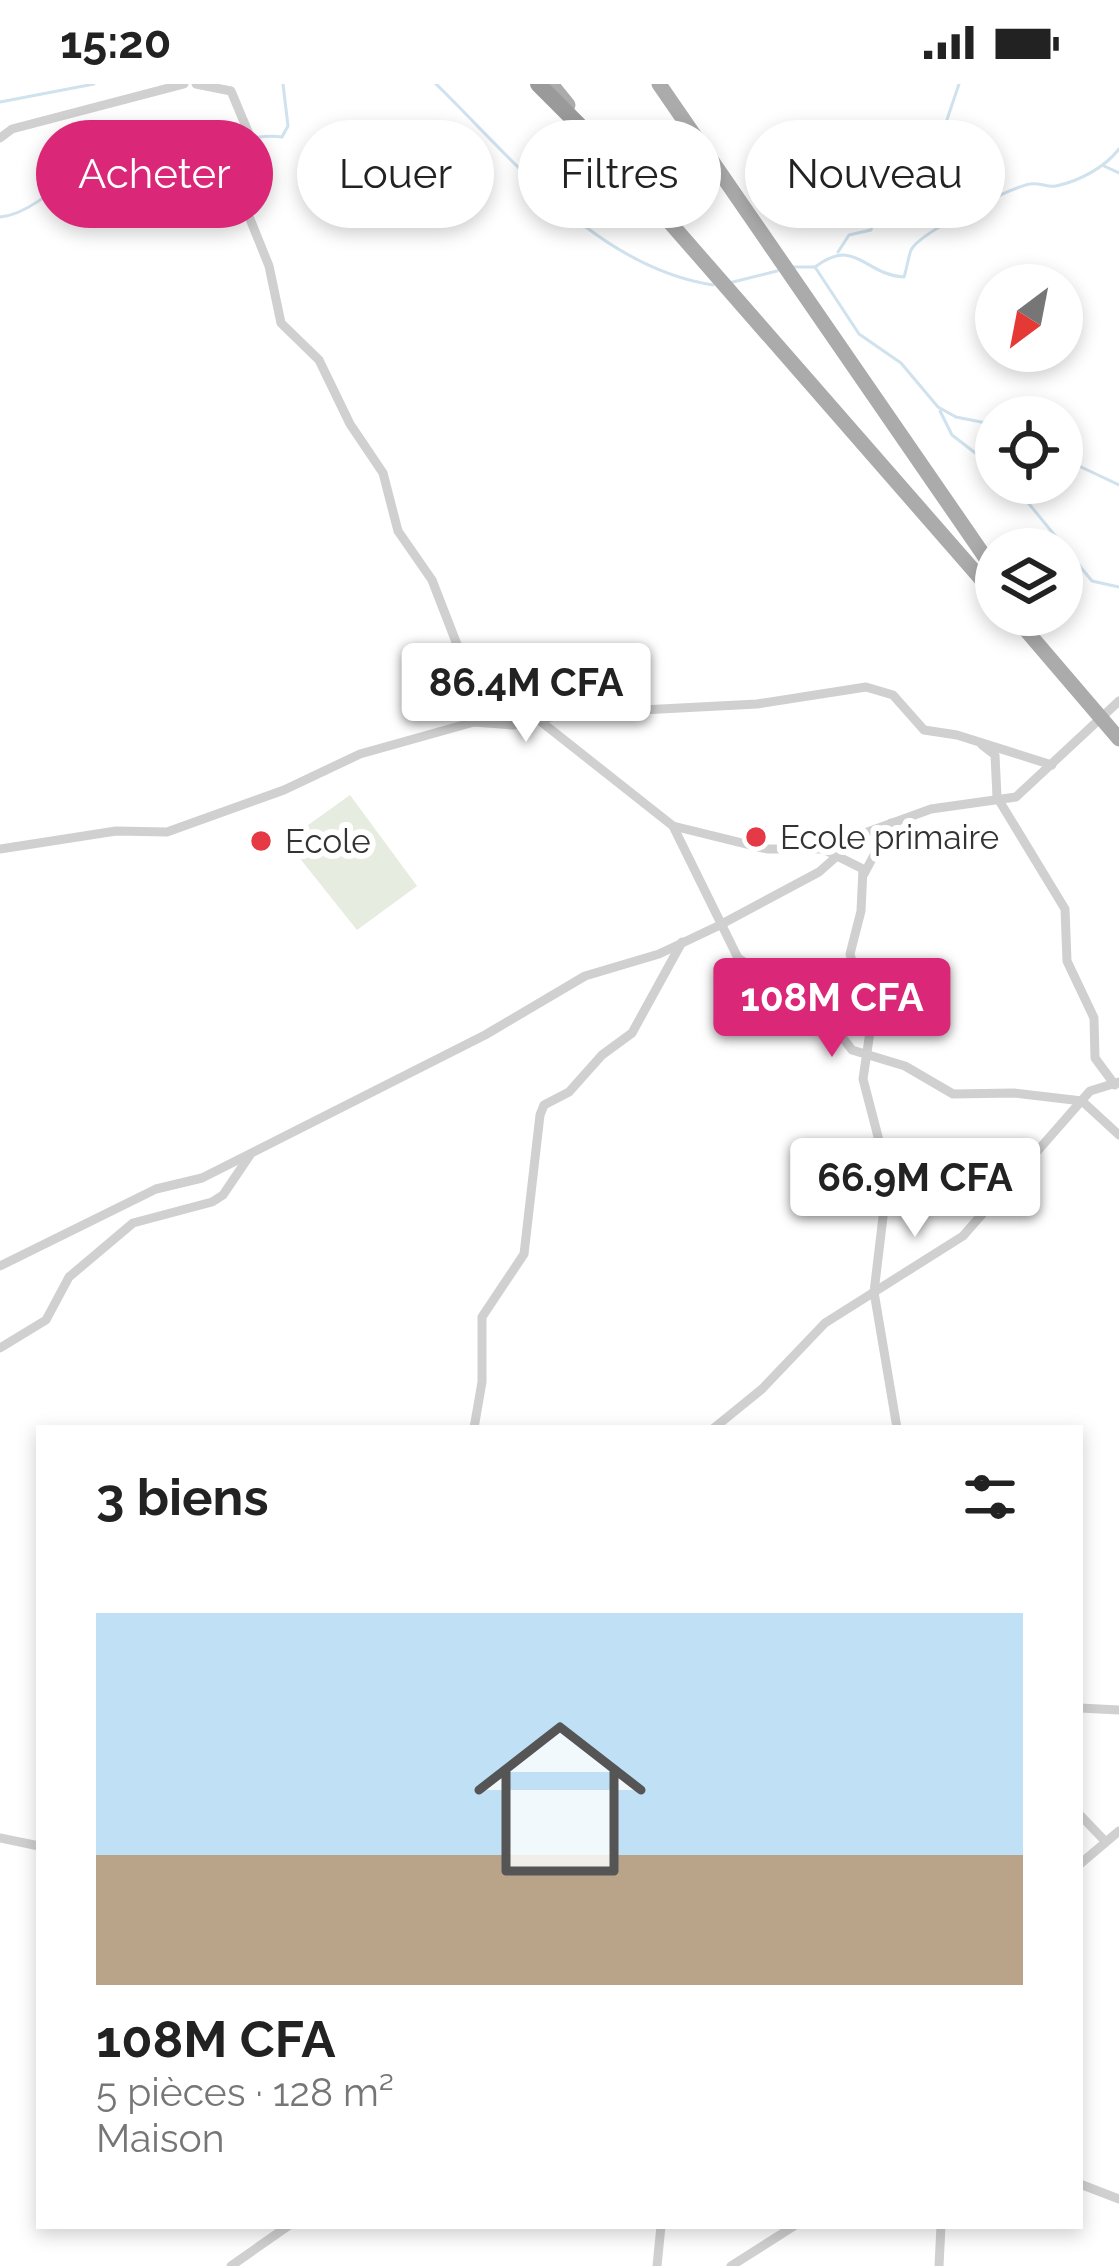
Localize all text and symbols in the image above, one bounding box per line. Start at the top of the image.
text: 15:20 [60,16,171,69]
chip: Acheter [36,120,273,228]
chip: Louer [297,120,494,228]
chip: Filtres [518,120,721,228]
chip: Nouveau [745,120,1005,228]
north arrow [975,264,1083,372]
map controls [975,264,1083,636]
button: locate [975,396,1083,504]
button: layers [975,528,1083,636]
pin: 86.4M CFA [389,643,663,745]
text: 86.4M CFA [429,659,623,705]
place label: Ecole primaire [780,818,999,857]
place label: Ecole [285,822,371,861]
marker: Ecole primaire [743,824,769,850]
marker: Ecole [248,828,274,854]
pin: 108M CFA [708,958,956,1060]
text: 108M CFA [740,974,924,1020]
pin: 66.9M CFA [778,1138,1052,1240]
text: 66.9M CFA [817,1154,1013,1200]
icon: filters [957,1464,1023,1530]
text: 3 biens [96,1467,269,1527]
icon: home [452,1691,668,1907]
text: 108M CFA [96,2009,336,2069]
text: 5 pièces · 128 m² [96,2069,394,2115]
text: Maison [96,2115,225,2161]

